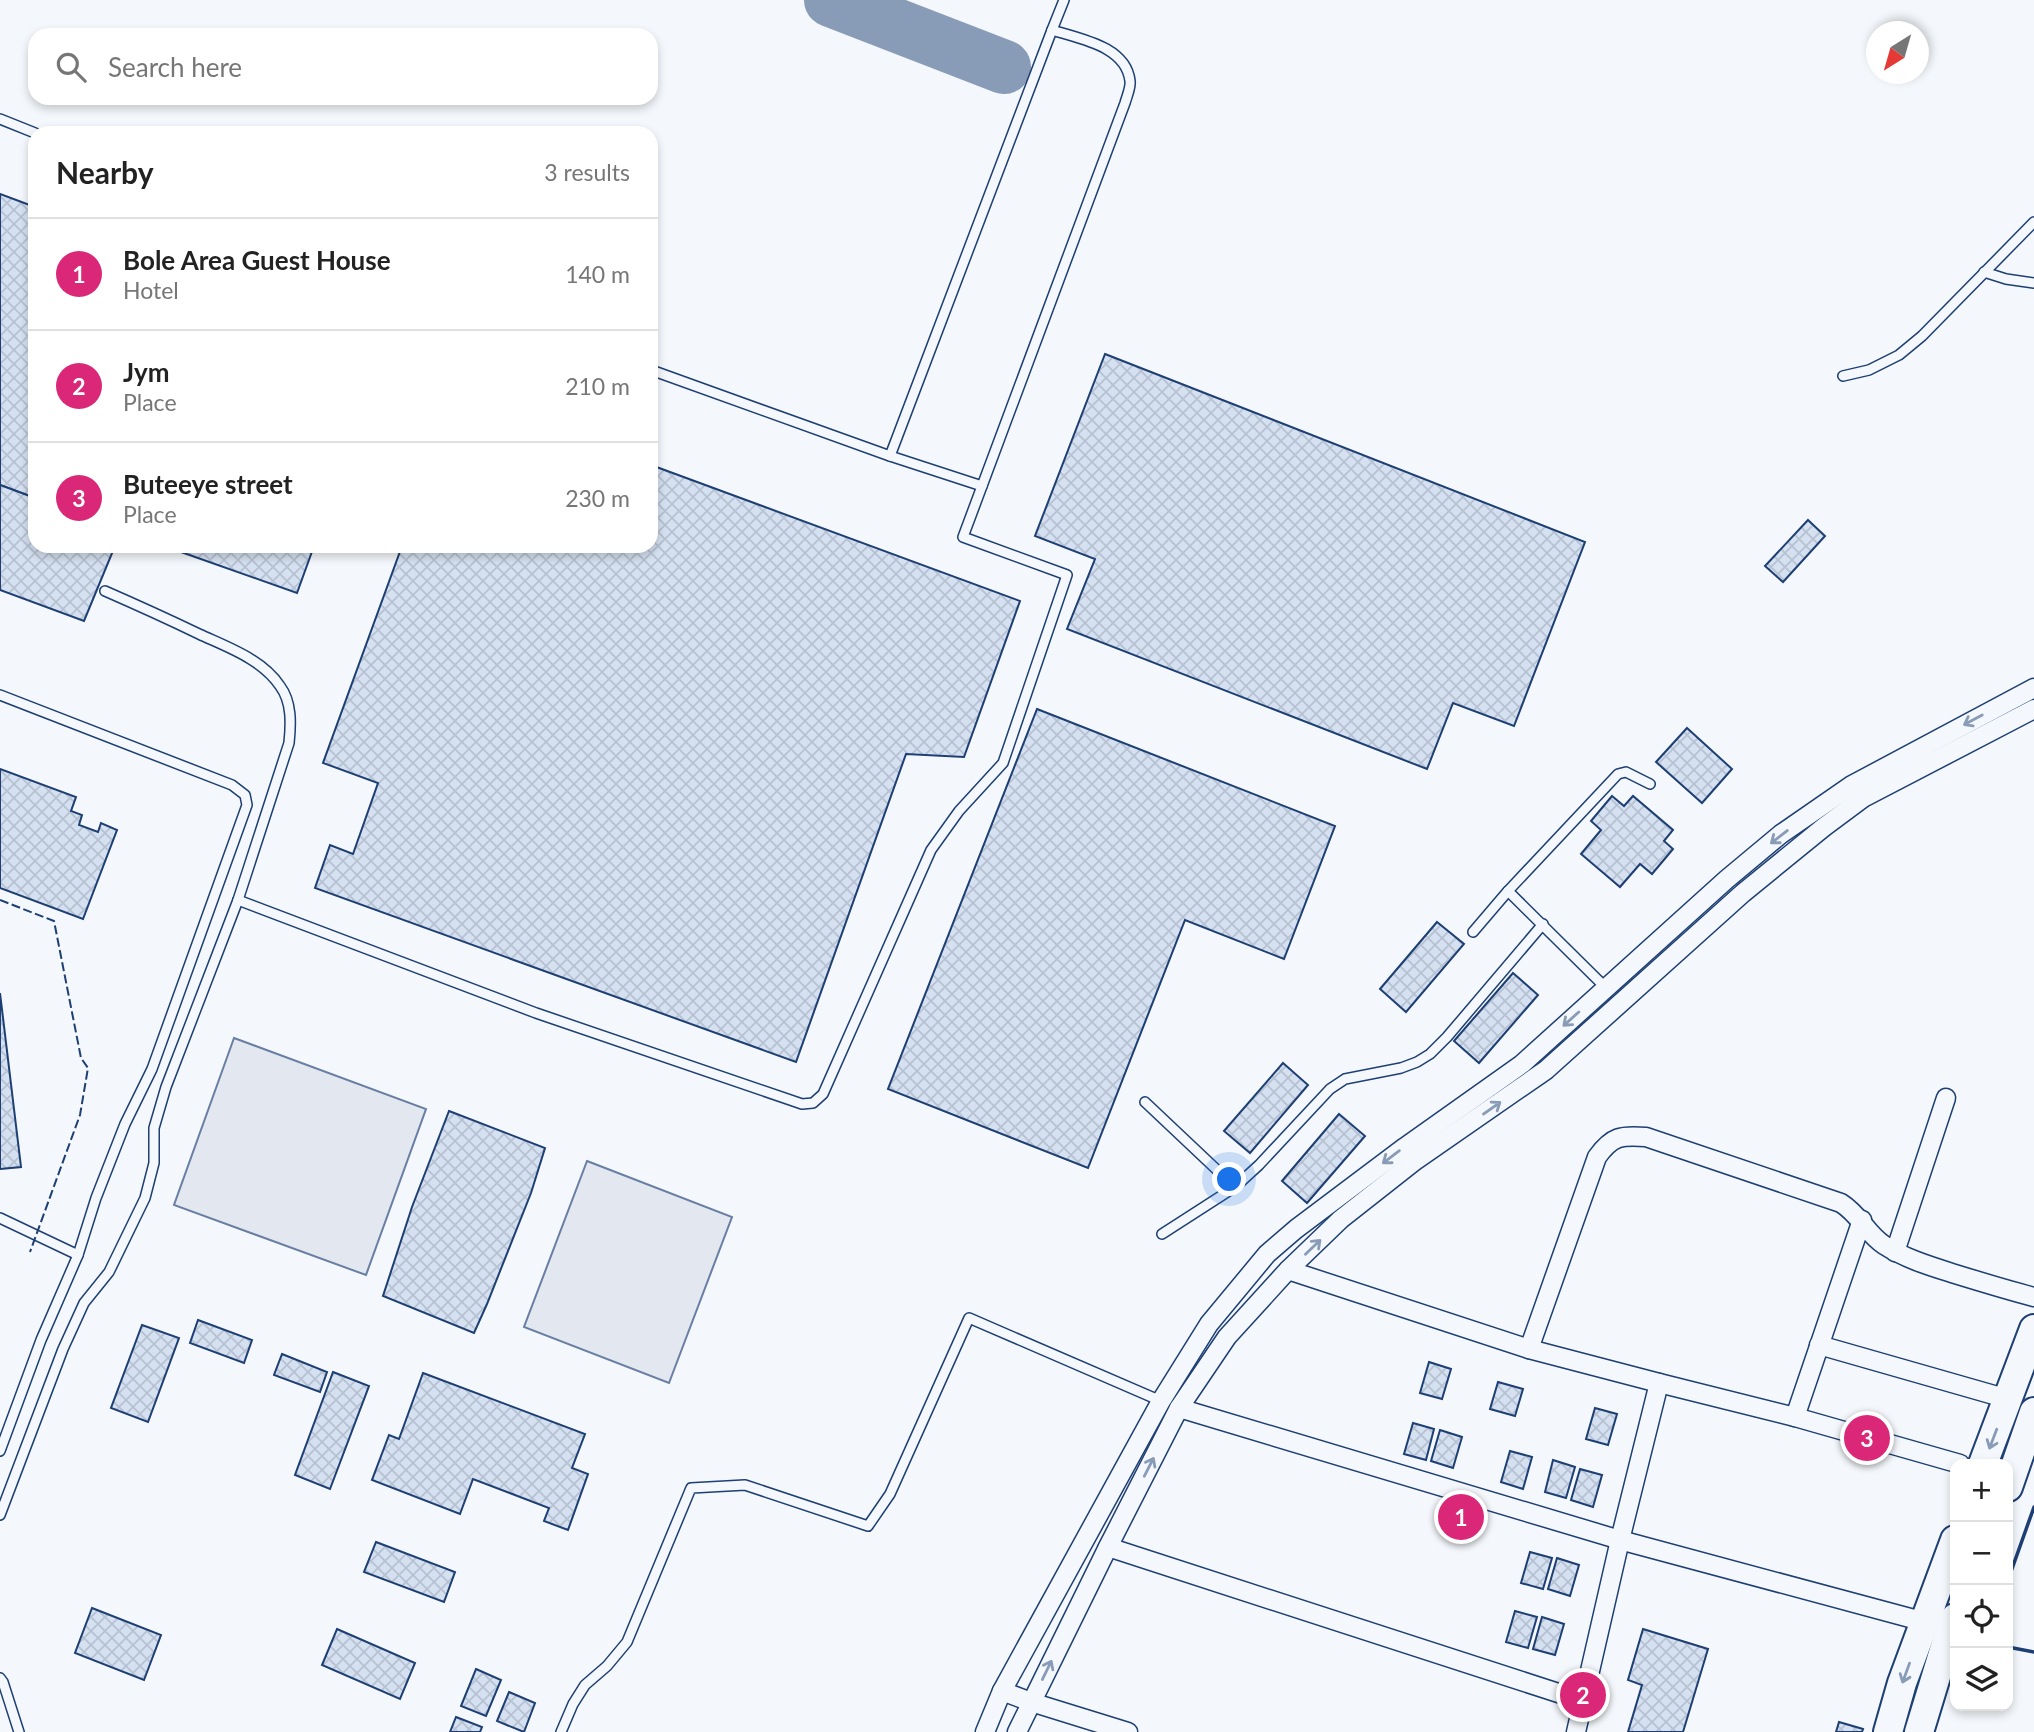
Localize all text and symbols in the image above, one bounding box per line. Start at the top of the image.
north arrow [1866,21,1929,84]
search box [28,28,658,105]
icon: search [52,48,90,86]
text: Search here [108,51,242,83]
text: Nearby [56,154,154,190]
text: 3 results [544,158,630,186]
text: Bole Area Guest House [123,244,391,276]
text: 1 [72,260,86,288]
text: 140 m [565,260,630,288]
text: Hotel [123,276,179,304]
text: Jym [123,356,169,388]
text: 2 [72,372,86,400]
text: 210 m [565,372,630,400]
text: Place [123,388,177,416]
text: Buteeye street [123,468,293,500]
text: 3 [72,484,86,512]
text: 230 m [565,484,630,512]
text: Place [123,500,177,528]
one-way arrow [1964,713,1984,727]
one-way arrow [1770,829,1789,844]
one-way arrow [1562,1011,1580,1027]
one-way arrow [1482,1101,1501,1115]
one-way arrow [1382,1150,1401,1165]
your location [1212,1162,1246,1196]
one-way arrow [1304,1238,1321,1255]
pin: 3 [1844,1412,1890,1464]
one-way arrow [1986,1428,1998,1450]
one-way arrow [1142,1457,1156,1478]
map controls [1950,1459,2013,1711]
button: + [1950,1459,2013,1522]
pin: 1 [1438,1491,1484,1543]
button: − [1950,1522,2013,1585]
button: locate [1950,1585,2013,1648]
button: layers [1950,1648,2013,1711]
one-way arrow [1040,1660,1054,1681]
one-way arrow [1899,1661,1911,1683]
pin: 2 [1560,1669,1606,1721]

